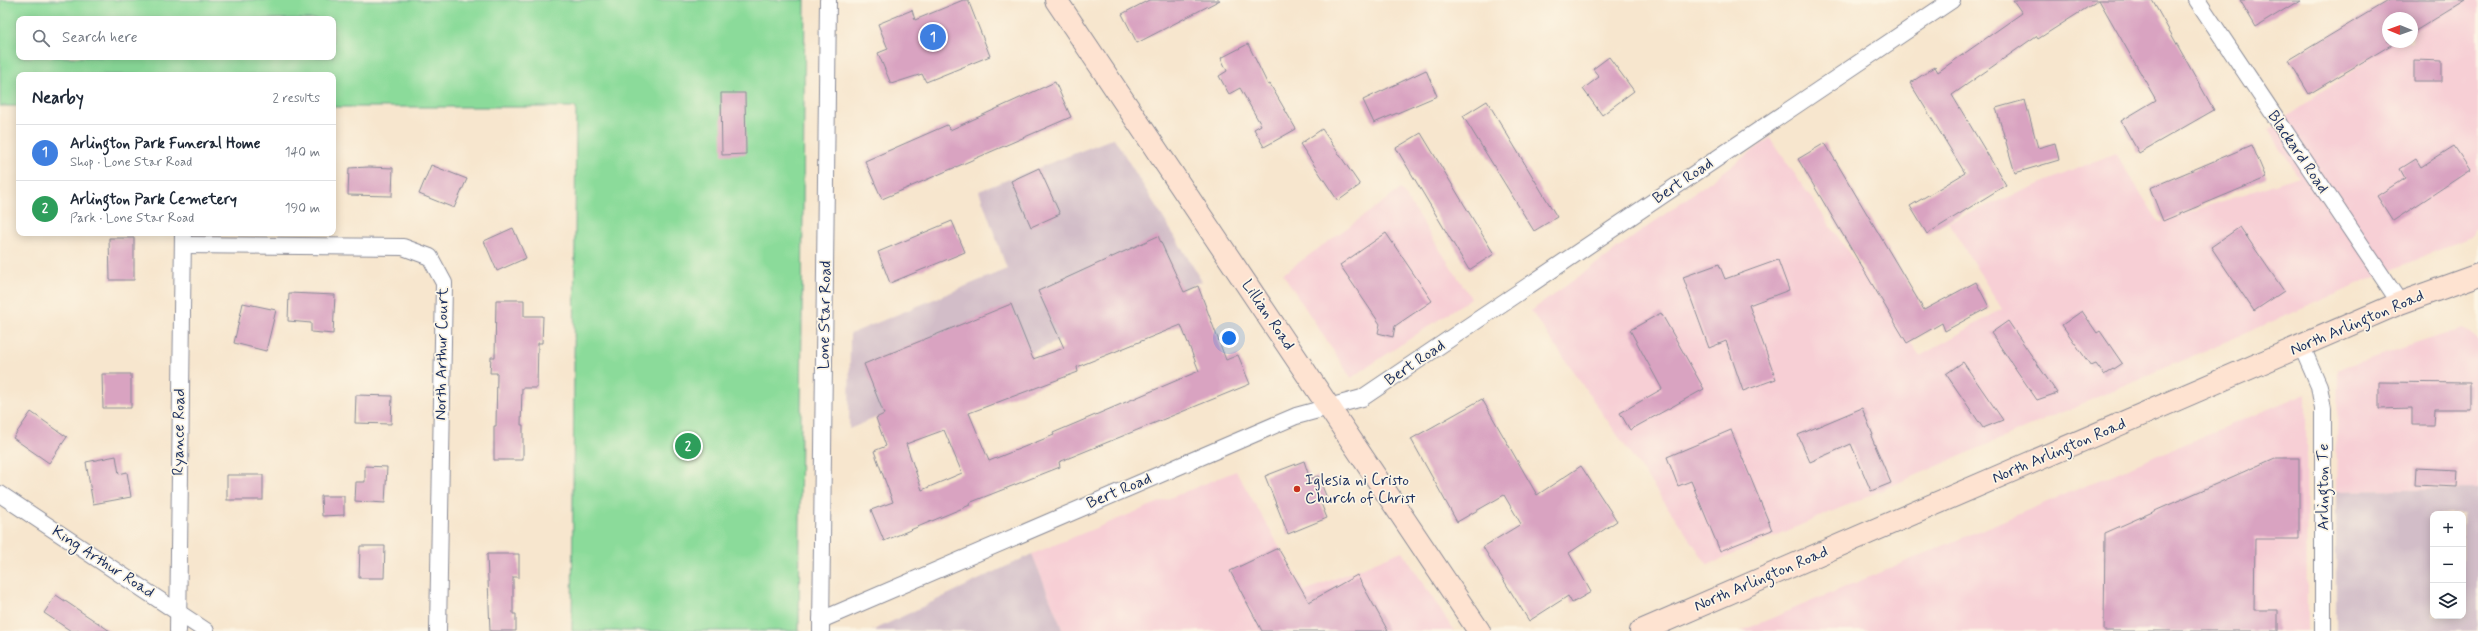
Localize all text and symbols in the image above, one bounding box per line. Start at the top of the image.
north arrow [2382,12,2418,48]
search box [16,16,336,60]
pin: 1 [920,22,946,52]
icon: search [30,27,52,49]
text: Search here [62,28,138,48]
text: Nearby [32,87,84,109]
text: 2 results [273,90,320,107]
street label: Blackard Road [2263,107,2333,197]
text: Arlington Park Funeral Home [70,134,261,154]
text: 1 [42,144,48,161]
text: 140 m [285,144,320,161]
street label: Bert Road [1649,153,1717,209]
text: Shop · Lone Star Road [70,154,192,171]
text: Arlington Park Cemetery [70,190,237,210]
text: 2 [42,200,48,217]
text: 190 m [285,200,320,217]
text: Park · Lone Star Road [70,210,194,227]
street label: Lone Star Road [814,260,836,370]
street label: Lillian Road [1237,276,1299,354]
street label: North Arlington Road [2287,285,2428,362]
street label: North Arthur Court [430,287,454,421]
your location [1219,328,1239,348]
street label: Bert Road [1381,335,1449,391]
street label: Ryance Road [168,388,190,476]
street label: North Arlington Road [1989,413,2130,490]
pin: 2 [675,431,701,461]
street label: Arlington Te [2313,444,2335,530]
street label: Bert Road [1083,468,1155,514]
place label: Iglesia ni Cristo Church of Christ [1305,470,1415,509]
marker: Iglesia ni Cristo Church of Christ [1292,484,1302,494]
map controls [2430,511,2466,619]
button: + [2430,511,2466,547]
street label: King Arthur Road [47,521,158,604]
street label: North Arlington Road [1691,541,1832,618]
button: − [2430,547,2466,583]
button: layers [2430,583,2466,619]

